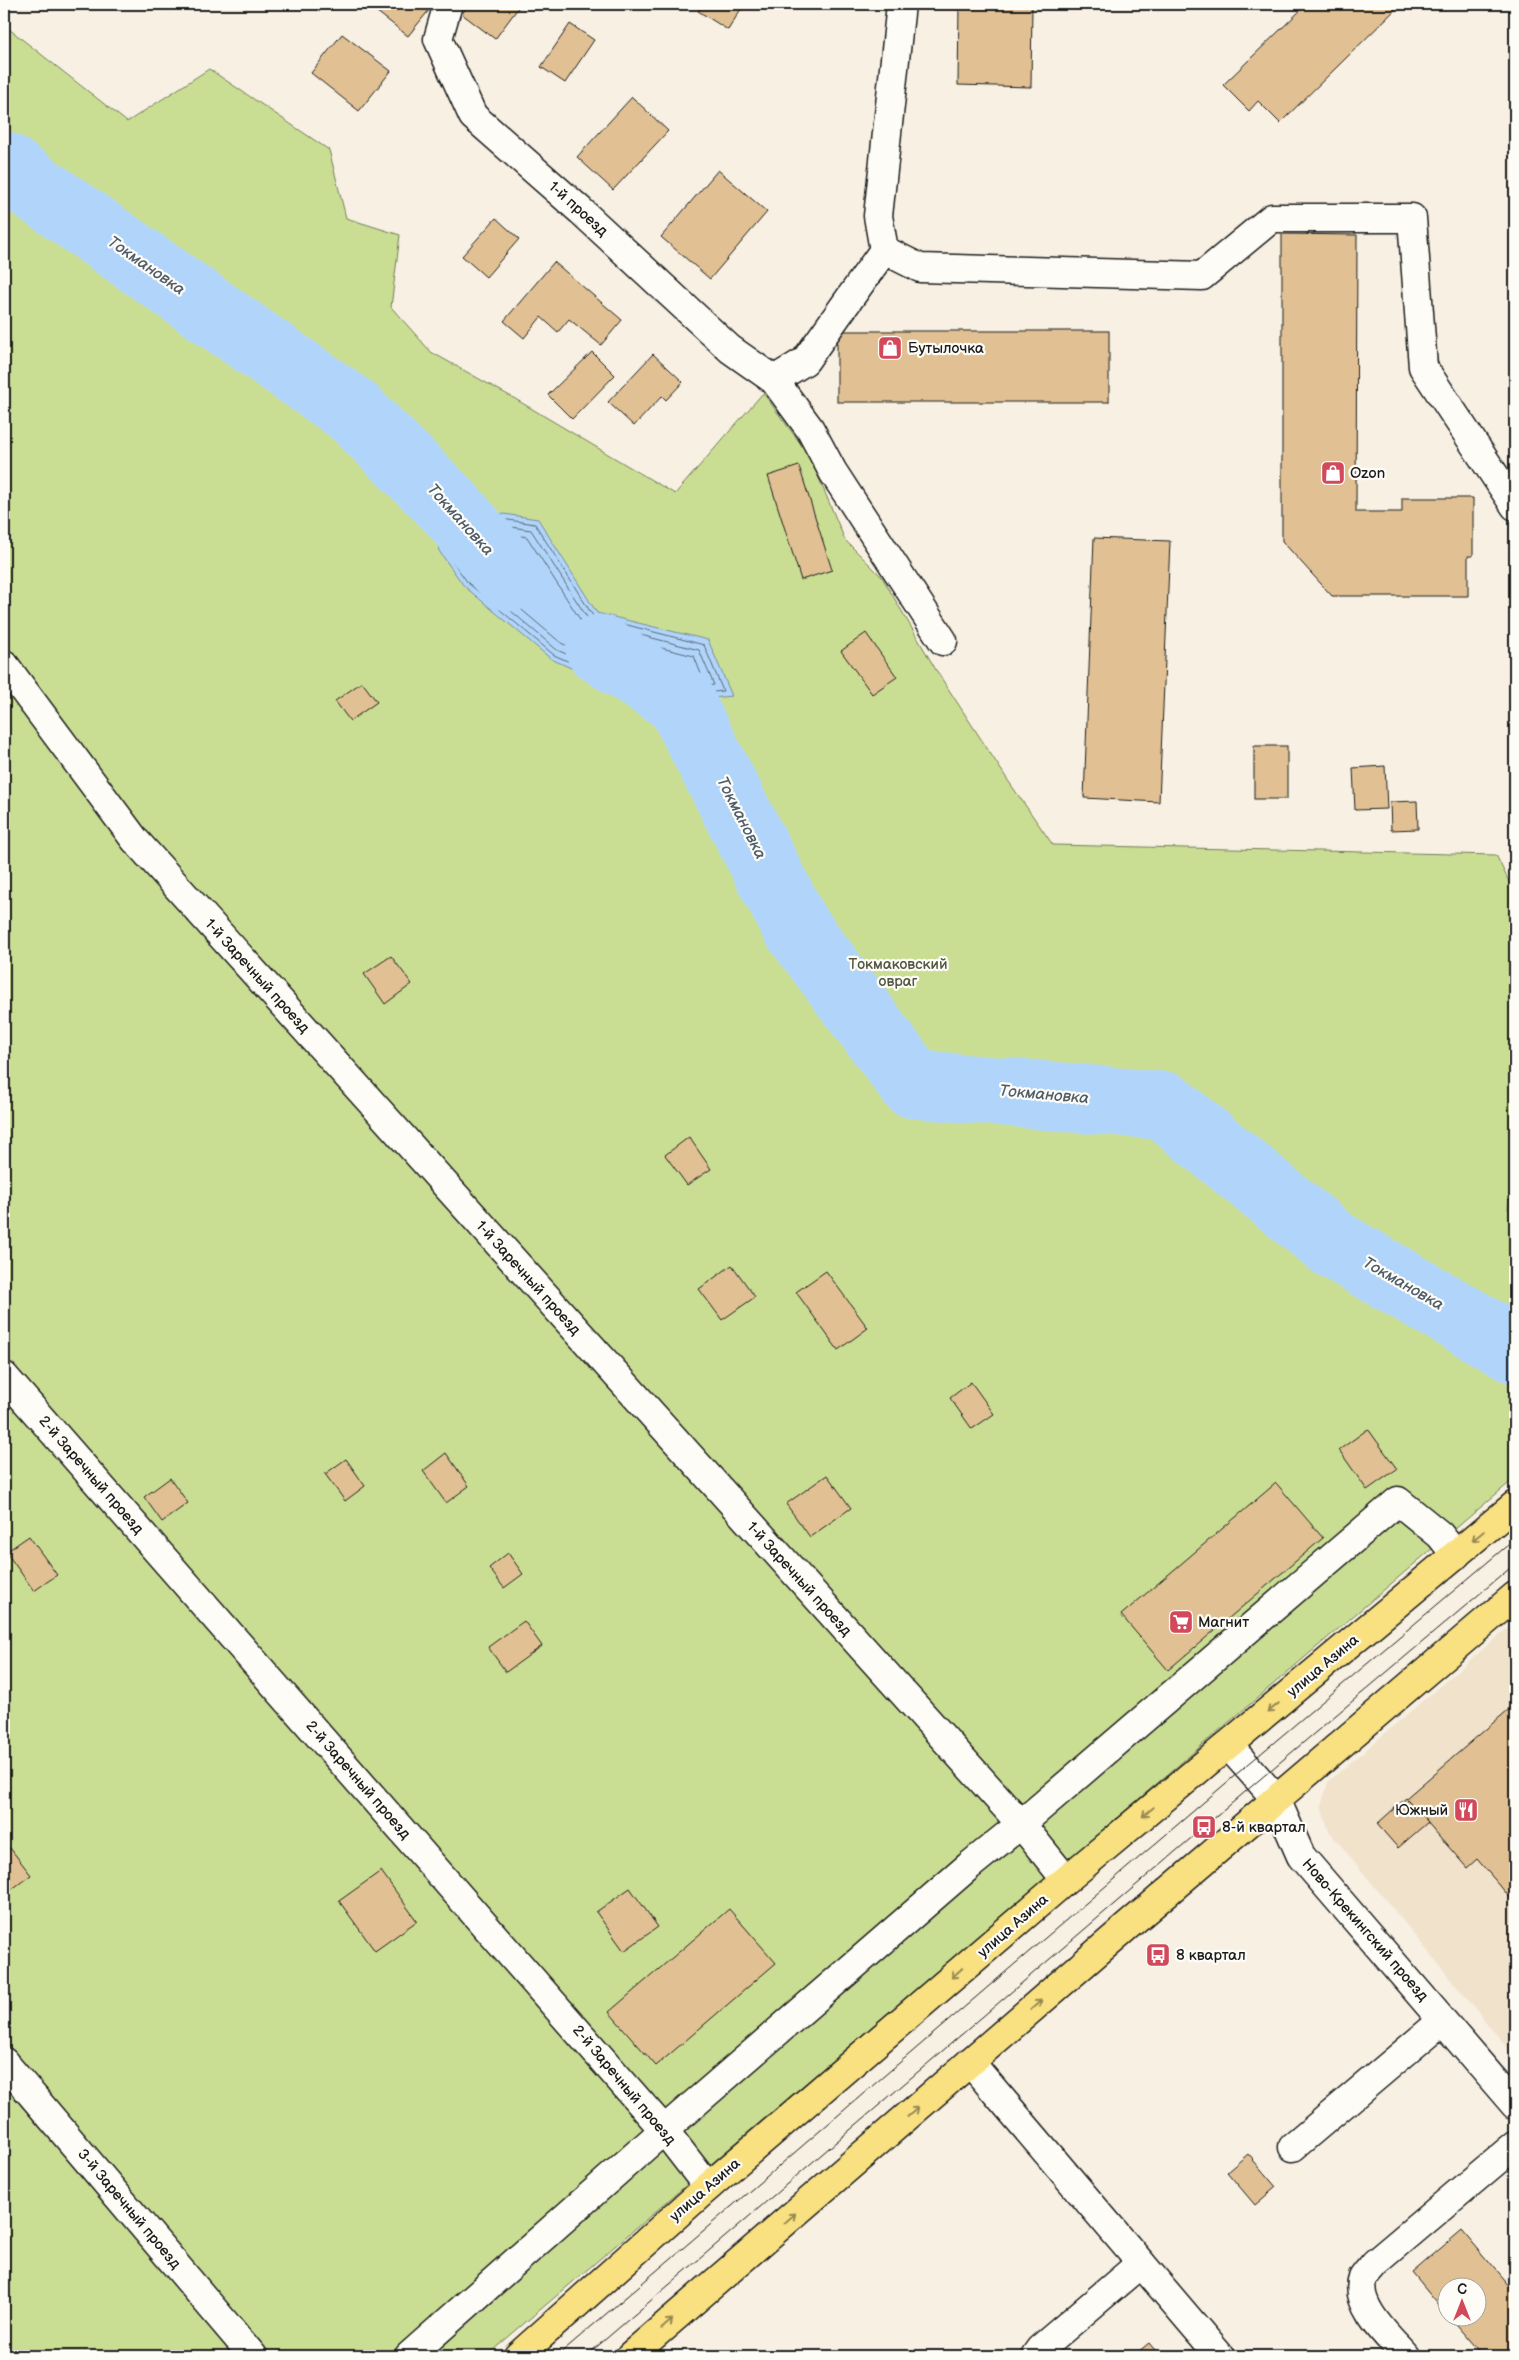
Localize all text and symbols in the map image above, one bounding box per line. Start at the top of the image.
street label: 1-й проезд [544,177,612,241]
water label: Токмановка [104,232,188,300]
shop icon: Бутылочка [877,335,903,361]
place label: Бутылочка [908,339,984,358]
shop icon: Ozon [1320,460,1346,486]
place label: Ozon [1350,464,1385,483]
water label: Токмановка [423,480,497,560]
water label: Токмановка [712,774,770,862]
street label: 1-й Заречный проезд [201,915,313,1037]
park label: Токмаковский овраг [849,955,947,991]
water label: Токмановка [998,1082,1090,1108]
street label: 1-й Заречный проезд [472,1217,584,1339]
water label: Токмановка [1359,1253,1447,1315]
street label: 2-й Заречный проезд [34,1412,148,1538]
street label: 1-й Заречный проезд [743,1518,855,1640]
one-way arrow [1472,1531,1485,1542]
supermarket icon: Магнит [1168,1609,1194,1635]
place label: Магнит [1198,1613,1249,1632]
street label: улица Азина [1283,1630,1363,1701]
one-way arrow [1267,1703,1280,1714]
street label: 2-й Заречный проезд [301,1717,415,1843]
restaurant icon: Южный [1453,1797,1479,1823]
place label: Южный [1395,1801,1448,1820]
one-way arrow [1142,1806,1155,1817]
bus stop icon: 8-й квартал [1191,1814,1217,1840]
place label: 8-й квартал [1222,1818,1306,1837]
street label: Ново-Крекингский проезд [1298,1855,1432,2005]
street label: улица Азина [974,1890,1052,1962]
bus stop icon: 8 квартал [1145,1942,1171,1968]
place label: 8 квартал [1176,1946,1246,1965]
one-way arrow [951,1968,964,1979]
one-way arrow [1029,2000,1042,2011]
street label: 2-й Заречный проезд [568,2021,680,2149]
one-way arrow [906,2106,919,2117]
street label: 3-й Заречный проезд [73,2145,185,2273]
street label: улица Азина [666,2154,744,2226]
one-way arrow [783,2213,796,2224]
north arrow [1436,2278,1486,2328]
text: С [1457,2281,1467,2298]
one-way arrow [660,2319,673,2330]

